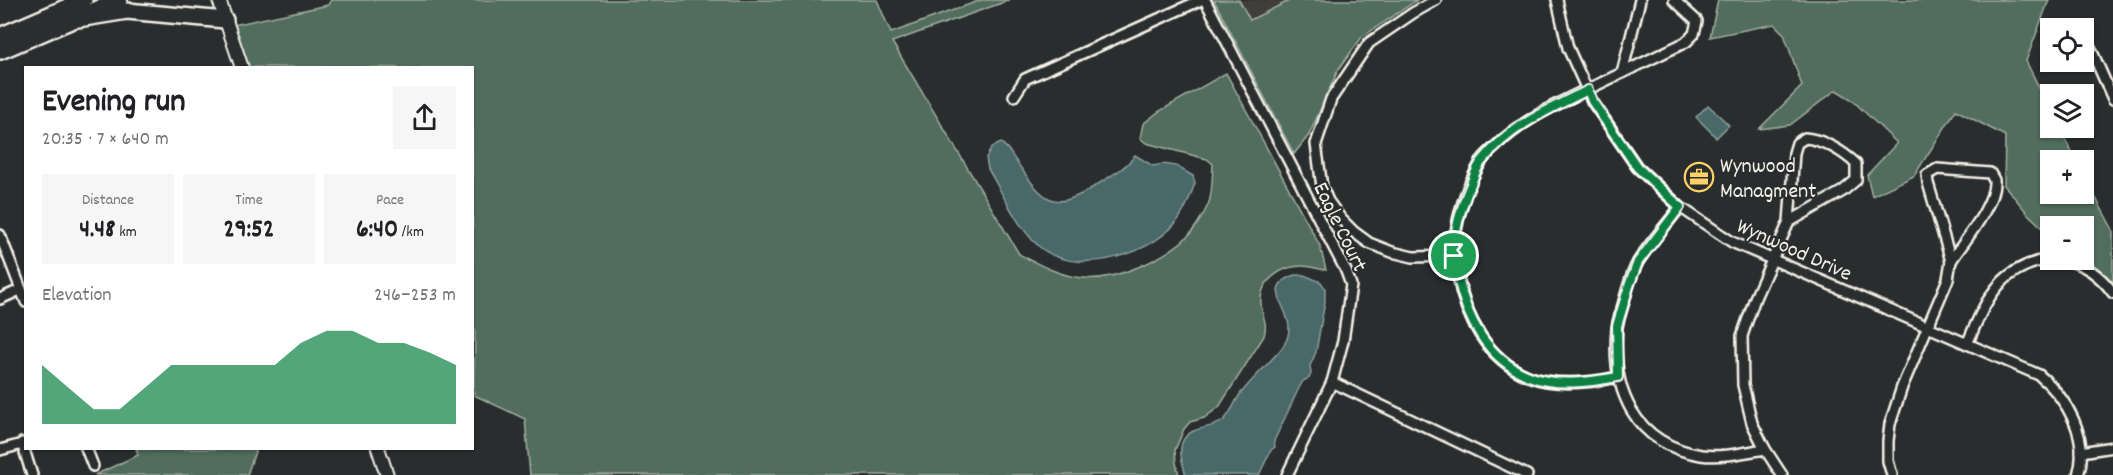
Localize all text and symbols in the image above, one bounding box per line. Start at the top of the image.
map controls [2040,18,2094,270]
button: locate [2040,18,2094,72]
text: Evening run [42,80,186,127]
button: layers [2040,84,2094,138]
button: share [393,86,456,149]
text: 20:35 · 7 × 640 m [42,126,169,154]
button: + [2040,150,2094,204]
place label: Wynwood Managment [1720,152,1816,208]
office icon: Wynwood Managment [1683,161,1715,193]
street label: Eagle Court [1304,177,1374,278]
text: Distance [82,189,134,212]
text: Time [235,189,263,212]
text: Pace [376,189,404,212]
text: 4.48 [79,212,116,249]
text: 29:52 [224,212,275,249]
text: 6:40 [356,212,398,249]
street label: Wynwood Drive [1731,212,1856,290]
button: − [2040,216,2094,270]
text: km [116,221,137,244]
text: /km [398,221,424,244]
pin [1428,230,1479,281]
icon: arrive [1437,239,1470,272]
text: Elevation [42,282,112,310]
text: 246–253 m [374,282,456,310]

